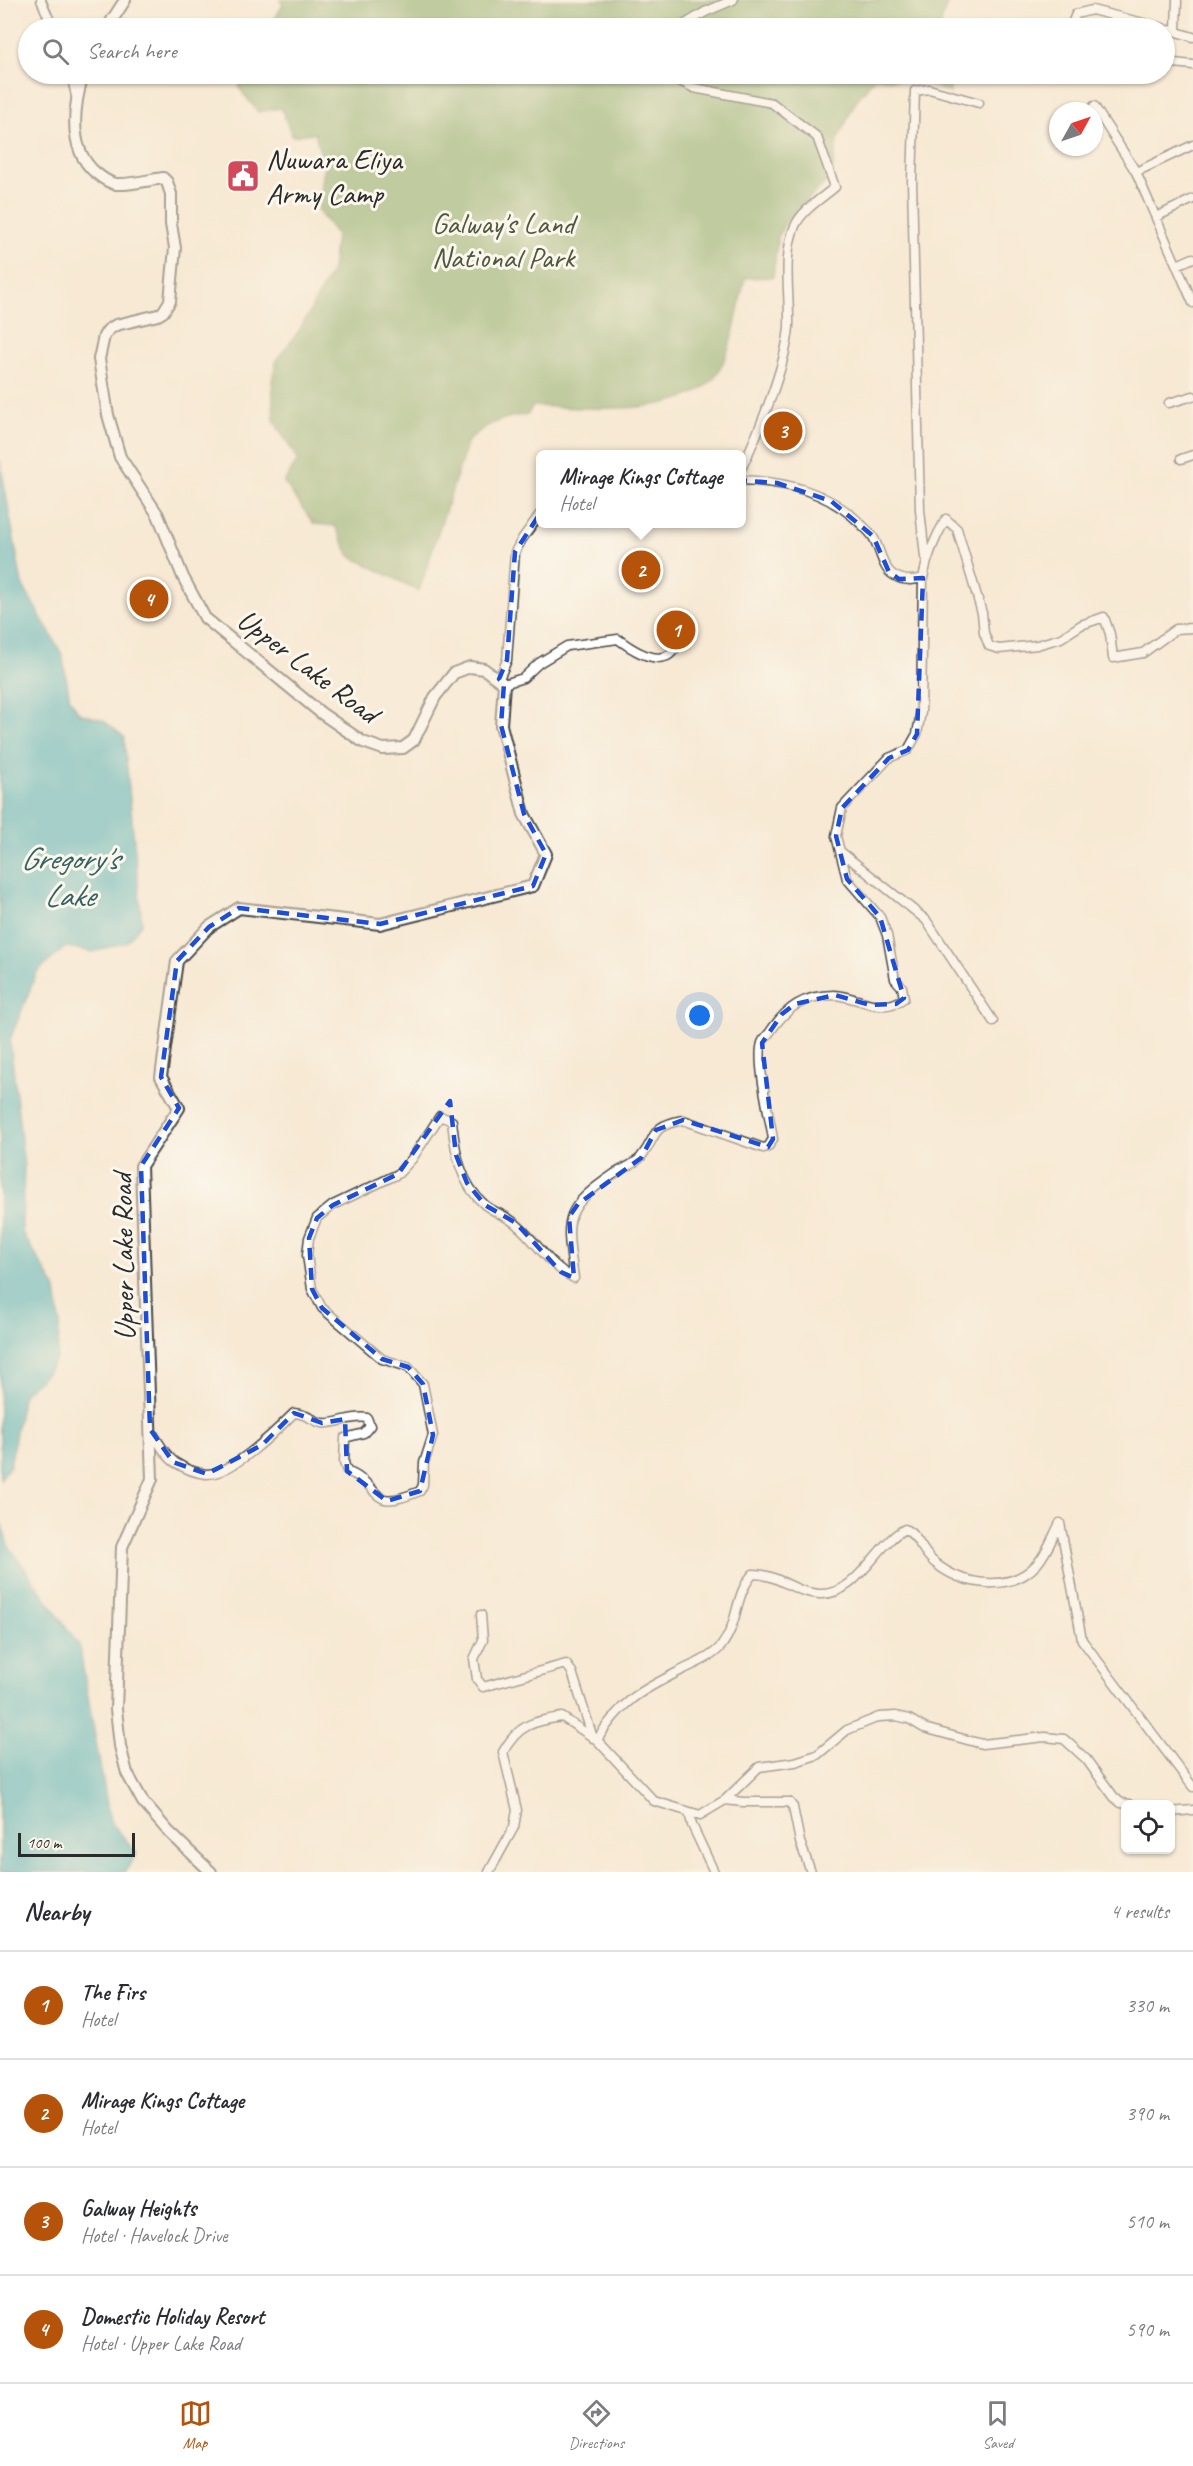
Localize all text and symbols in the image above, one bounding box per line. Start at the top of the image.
search box [18,18,1175,84]
icon: search [39,35,72,68]
text: Search here [87,37,177,65]
north arrow [1049,102,1103,156]
place label: Nuwara Eliya Army Camp [266,140,404,212]
public building icon: Nuwara Eliya Army Camp [225,158,261,194]
park label: Galway's Land National Park [432,204,579,276]
pin: 3 [764,408,802,454]
popup [536,450,746,528]
text: Mirage Kings Cottage [560,463,722,491]
text: Hotel [560,491,594,516]
pin: 2 [622,548,660,592]
pin: 4 [130,576,168,622]
street label: Upper Lake Road [230,600,390,734]
pin: 1 [656,608,696,652]
water label: Gregory's Lake [20,838,124,916]
your location [685,1001,714,1030]
street label: Upper Lake Road [102,1169,143,1341]
map controls [1121,1800,1175,1854]
button: locate [1121,1800,1175,1854]
scale bar [18,1830,135,1858]
text: 100 m [27,1833,61,1853]
text: Nearby [24,1895,89,1928]
text: 4 results [1110,1899,1169,1924]
text: The Firs [81,1979,145,2007]
text: 1 [39,1993,48,2018]
text: 330 m [1126,1993,1169,2018]
text: Hotel [81,2007,116,2032]
text: Mirage Kings Cottage [81,2087,244,2115]
text: 2 [39,2101,48,2126]
text: 390 m [1126,2101,1169,2126]
text: Hotel [81,2115,116,2140]
text: Galway Heights [81,2195,196,2223]
text: 3 [39,2209,48,2234]
text: 510 m [1126,2209,1169,2234]
text: Hotel · Havelock Drive [81,2223,228,2248]
text: Domestic Holiday Resort [81,2303,264,2331]
text: 4 [39,2317,48,2342]
text: 590 m [1126,2317,1169,2342]
text: Hotel · Upper Lake Road [81,2331,241,2356]
tab: Map [179,2397,212,2453]
tab: Directions [569,2397,624,2453]
tab: Saved [981,2397,1014,2453]

